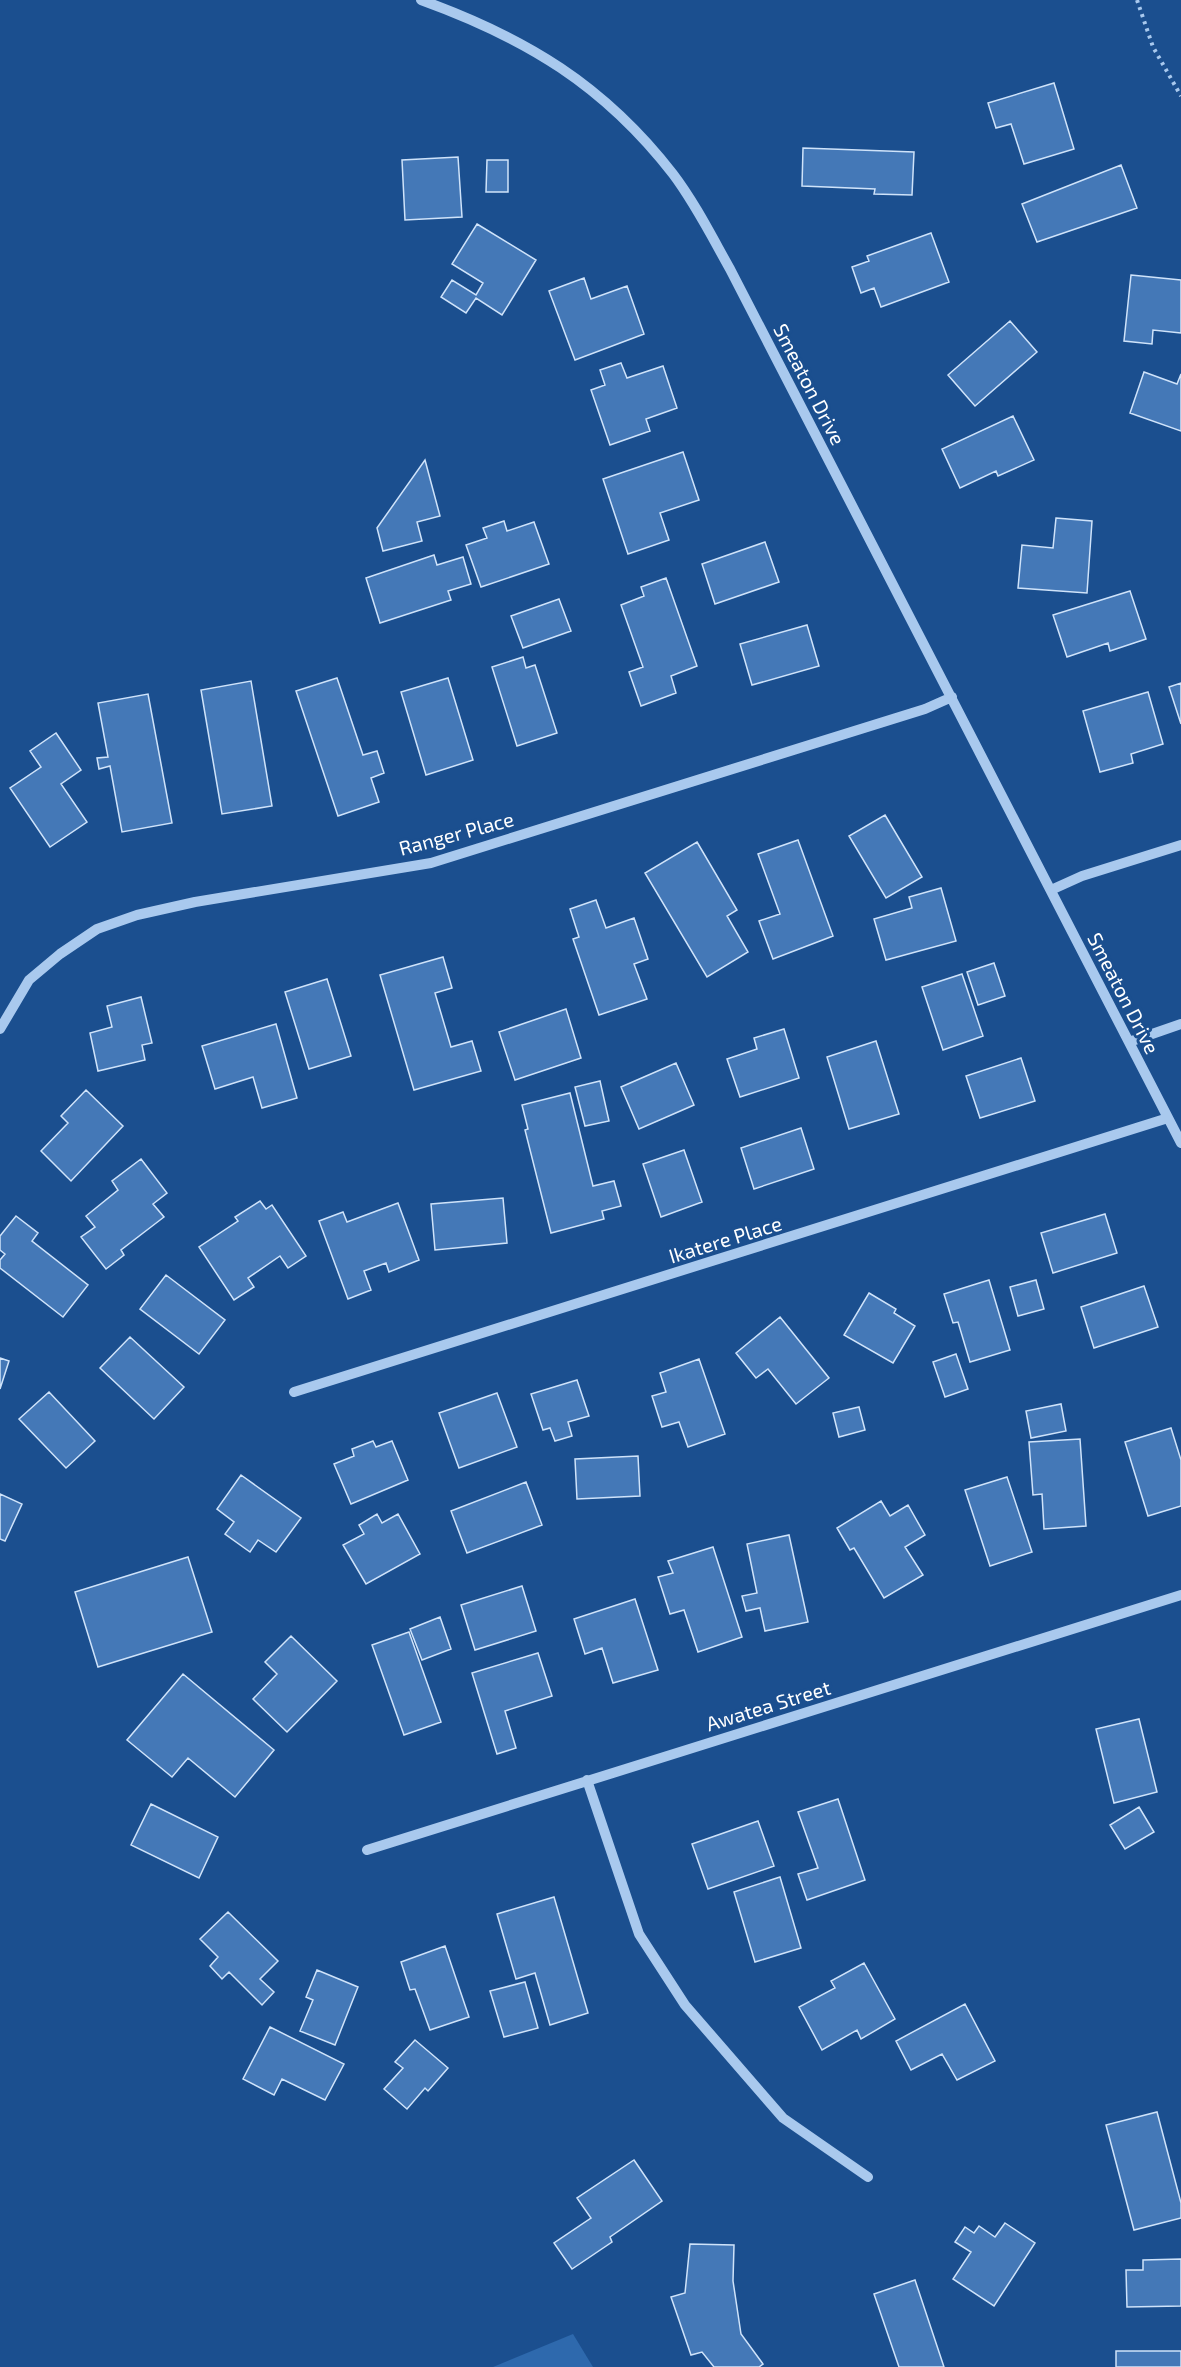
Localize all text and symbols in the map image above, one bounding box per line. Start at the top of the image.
street label: Smeaton Drive [769,319,851,449]
street label: Ranger Place [396,806,516,860]
street label: Smeaton Drive [1083,928,1165,1058]
street label: Ikatere Place [666,1210,784,1268]
street label: Awatea Street [703,1675,834,1735]

